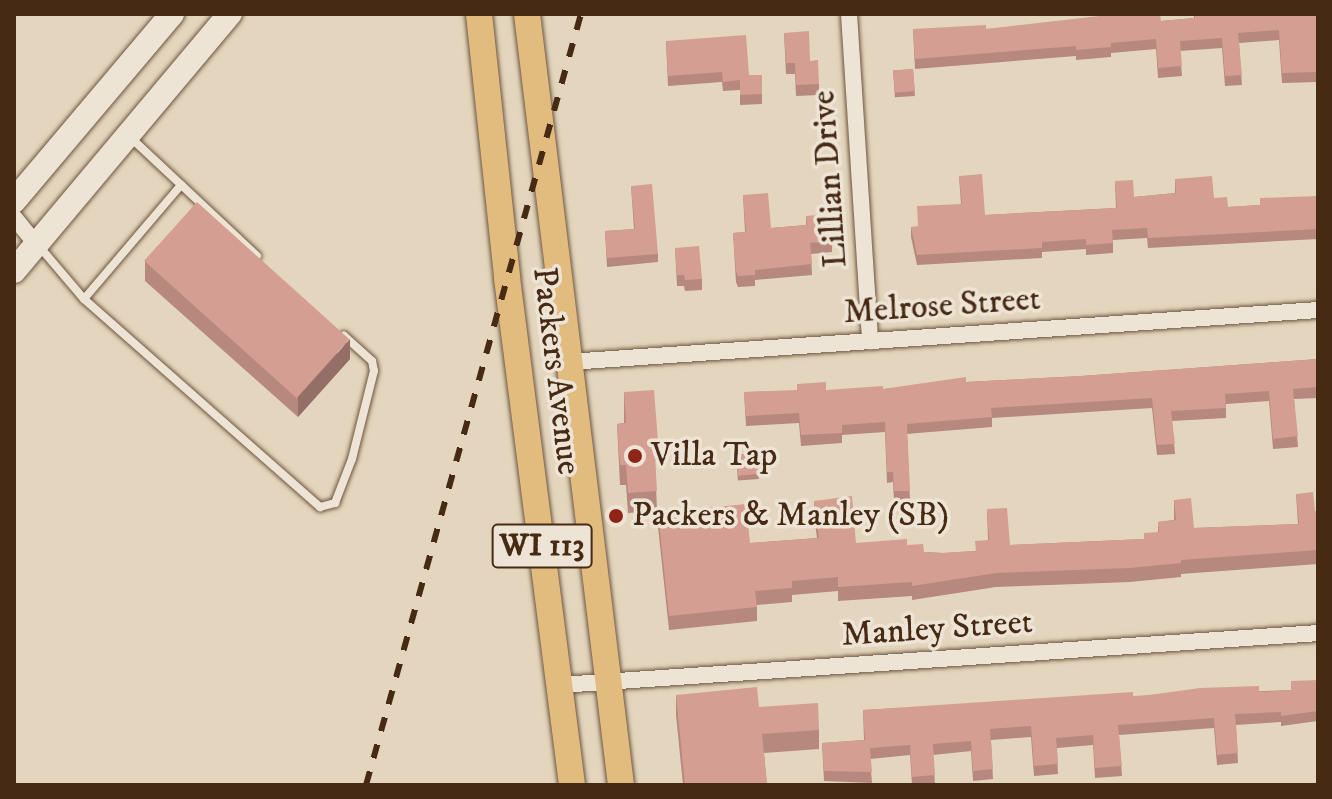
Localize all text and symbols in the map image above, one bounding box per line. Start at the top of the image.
street label: Lillian Drive [803,89,857,269]
street label: Packers Avenue [523,265,589,477]
street label: Melrose Street [842,279,1042,333]
place label: Villa Tap [651,436,777,476]
marker: Villa Tap [626,447,644,465]
place label: Packers & Manley (SB) [632,496,949,536]
marker: Packers & Manley (SB) [607,507,625,525]
road number: WI 113 [490,518,594,574]
street label: Manley Street [840,602,1034,656]

